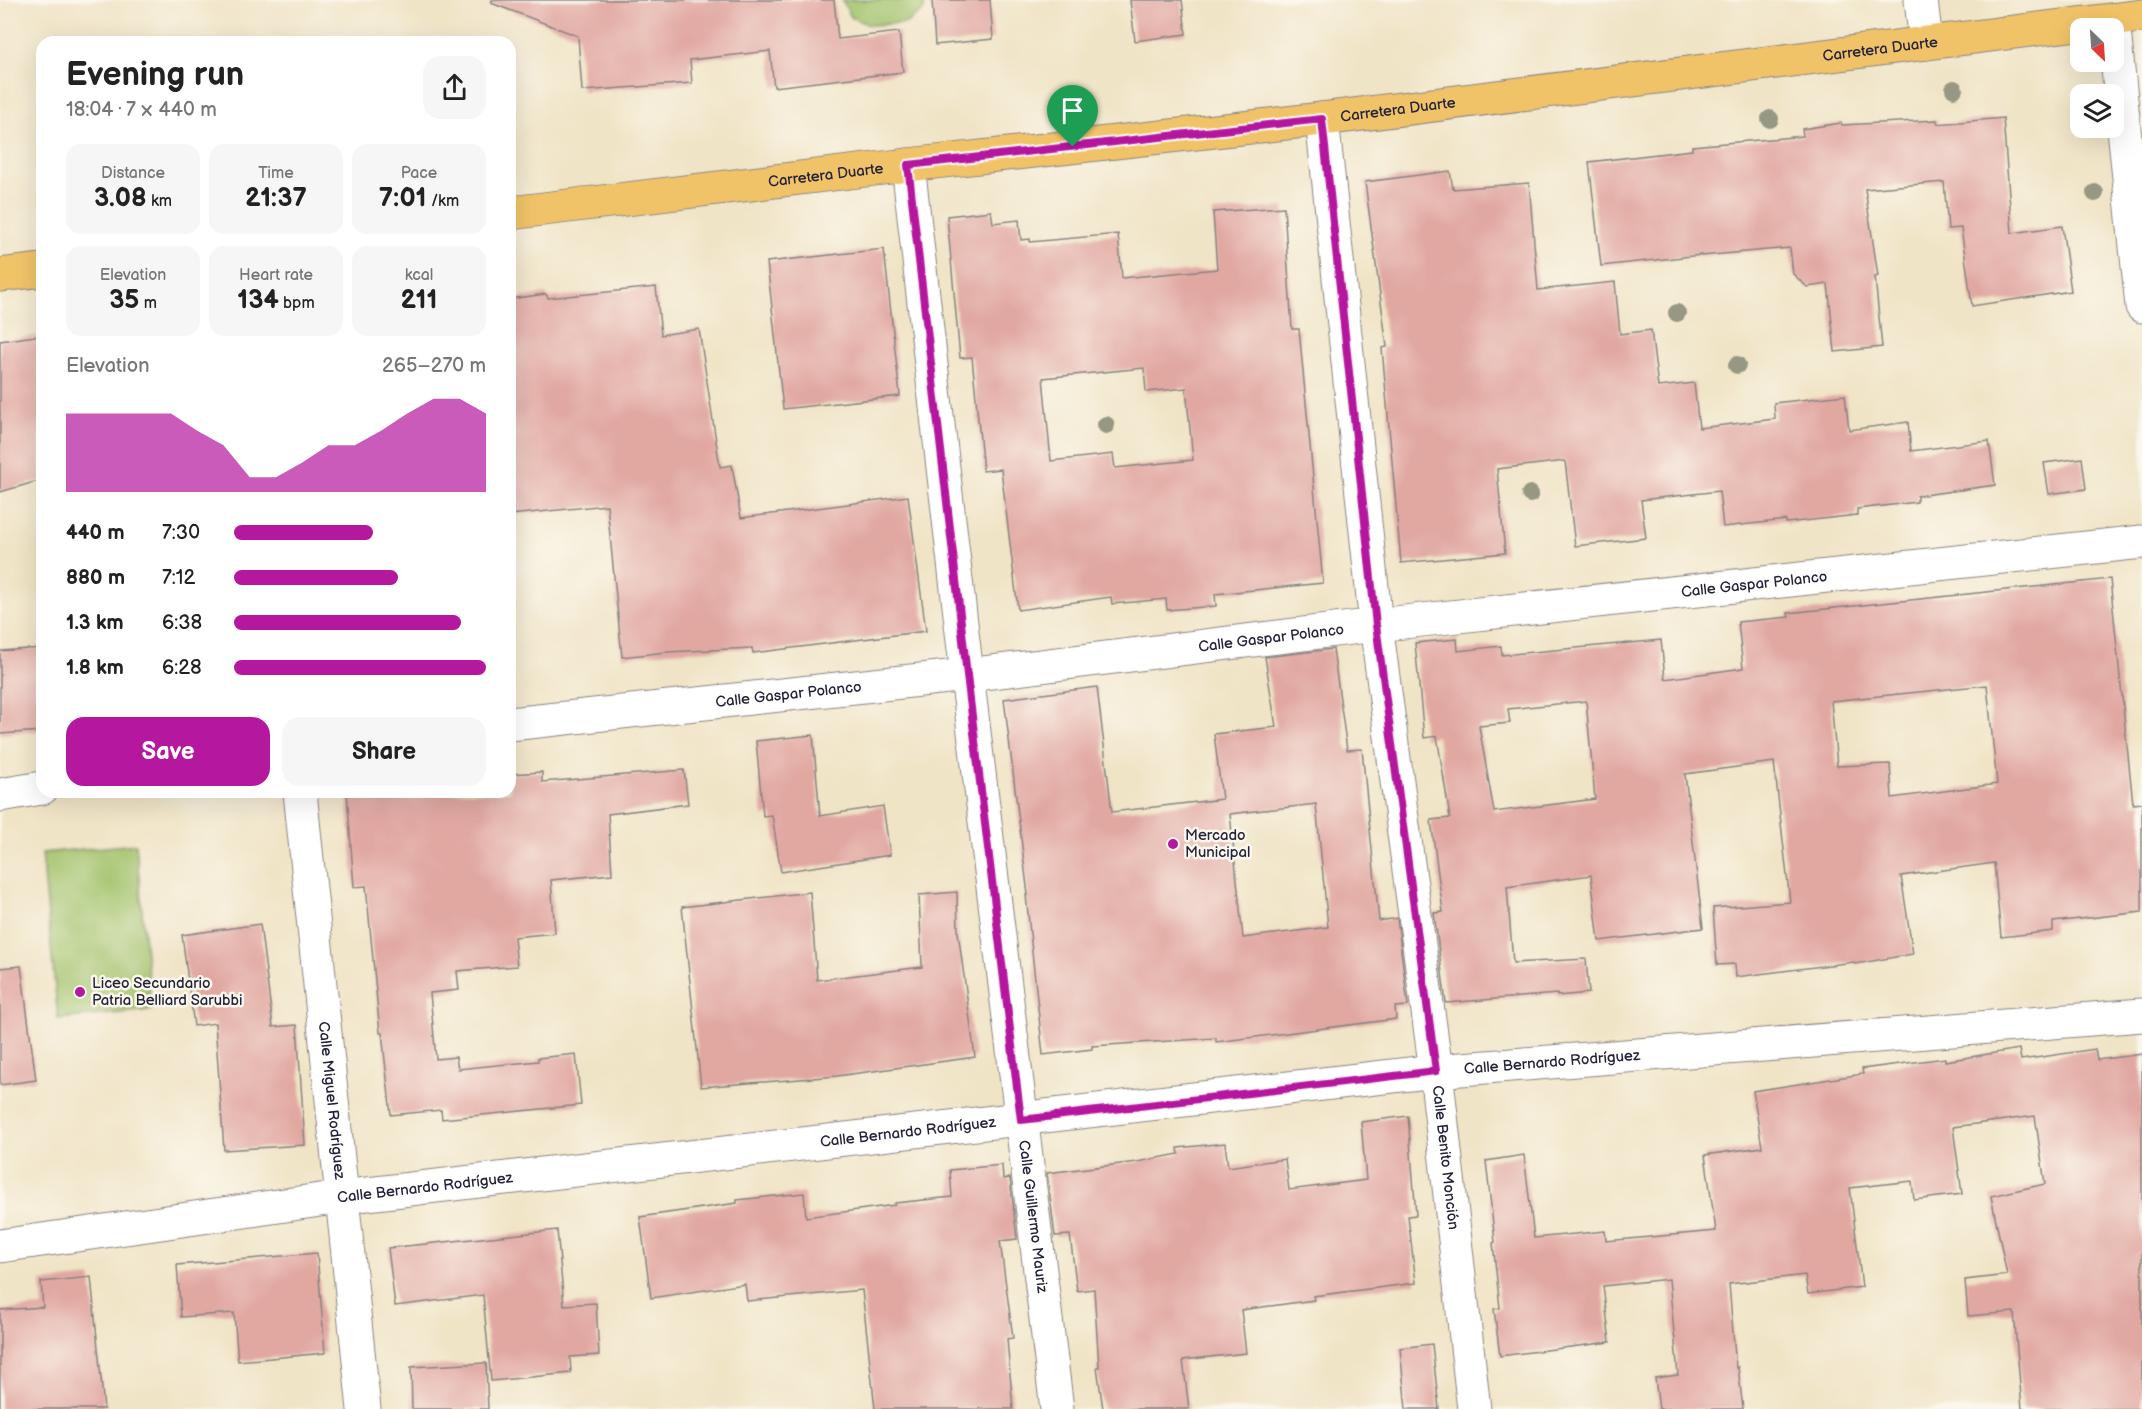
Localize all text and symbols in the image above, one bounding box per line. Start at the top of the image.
north arrow [2070,18,2124,72]
map controls [2070,18,2124,138]
street label: Carretera Duarte [1822,32,1939,66]
text: Evening run [66,55,244,95]
button: share [423,56,486,119]
button: layers [2070,84,2124,138]
pin [1047,85,1098,147]
street label: Carretera Duarte [1339,93,1457,126]
icon: arrive [1056,94,1089,127]
text: 18:04 · 7 × 440 m [66,98,217,122]
street label: Carretera Duarte [767,159,884,191]
text: Distance [101,164,165,183]
text: Time [258,164,294,183]
text: Pace [401,164,437,183]
text: 3.08 [94,183,147,214]
text: 21:37 [245,183,307,214]
text: 7:01 [379,183,427,214]
text: km [147,192,172,211]
text: /km [427,192,459,211]
text: Elevation [100,266,166,285]
text: Heart rate [239,266,313,285]
text: kcal [405,266,433,285]
text: 35 [109,285,139,316]
text: 134 [237,285,279,316]
text: 211 [401,285,437,316]
text: m [139,294,157,313]
text: bpm [279,294,315,313]
text: Elevation [66,354,149,378]
text: 265–270 m [382,354,486,378]
text: 440 m [66,521,124,545]
text: 7:30 [162,521,200,545]
text: 880 m [66,566,125,590]
text: 7:12 [162,566,195,590]
street label: Calle Gaspar Polanco [1680,567,1828,601]
text: 1.3 km [66,611,123,635]
text: 6:38 [162,611,202,635]
street label: Calle Gaspar Polanco [1197,619,1345,656]
text: 1.8 km [66,656,124,680]
text: 6:28 [162,656,202,680]
street label: Calle Gaspar Polanco [714,677,862,711]
button: Save [66,717,270,786]
button: Share [282,717,486,786]
place label: Mercado Municipal [1185,826,1250,862]
marker: Mercado Municipal [1166,837,1180,851]
place label: Liceo Secundario Patria Belliard Sarubbi [92,974,242,1010]
marker: Liceo Secundario Patria Belliard Sarubbi [73,985,87,999]
street label: Calle Miguel Rodríguez [314,1021,350,1181]
street label: Calle Bernardo Rodríguez [1463,1045,1641,1078]
street label: Calle Benito Monción [1428,1084,1463,1231]
street label: Calle Bernardo Rodríguez [819,1112,997,1151]
street label: Calle Guillermo Mauriz [1015,1139,1052,1295]
street label: Calle Bernardo Rodríguez [336,1168,515,1207]

